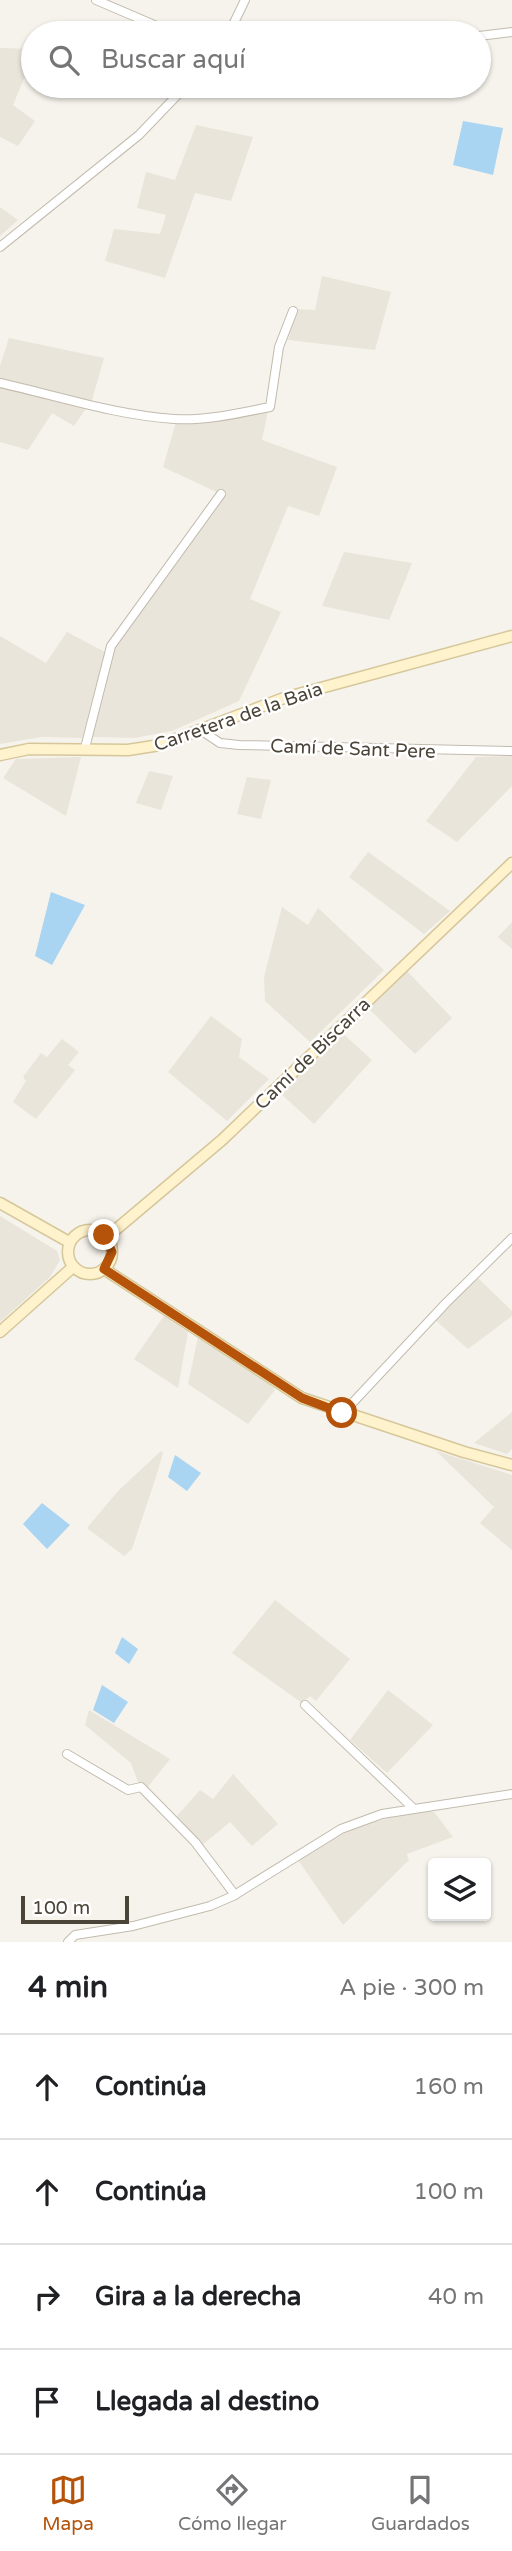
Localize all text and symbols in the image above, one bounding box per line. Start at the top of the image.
search box [21,21,491,98]
icon: search [45,41,83,79]
text: Buscar aquí [101,44,246,75]
street label: Carretera de la Baia [151,678,326,756]
street label: Camí de Sant Pere [270,735,436,763]
street label: Camí de Biscarra [251,993,375,1114]
route end [88,1219,119,1250]
route start [326,1397,357,1428]
map controls [428,1858,491,1921]
button: layers [428,1858,491,1921]
scale bar [21,1893,130,1925]
text: 100 m [32,1897,90,1919]
text: 4 min [28,1969,108,2006]
text: A pie · 300 m [339,1974,484,2002]
icon: ahead [28,2068,66,2106]
text: Continúa [95,2071,207,2102]
text: 160 m [414,2073,484,2101]
icon: ahead [28,2173,66,2211]
text: Continúa [95,2176,207,2207]
text: 100 m [414,2178,484,2206]
icon: right [28,2278,66,2316]
text: Gira a la derecha [95,2281,301,2312]
text: 40 m [428,2283,484,2311]
icon: arrive [28,2383,66,2421]
text: Llegada al destino [95,2386,319,2417]
tab: Mapa [42,2471,94,2535]
tab: Cómo llegar [178,2471,287,2535]
tab: Guardados [371,2471,470,2535]

